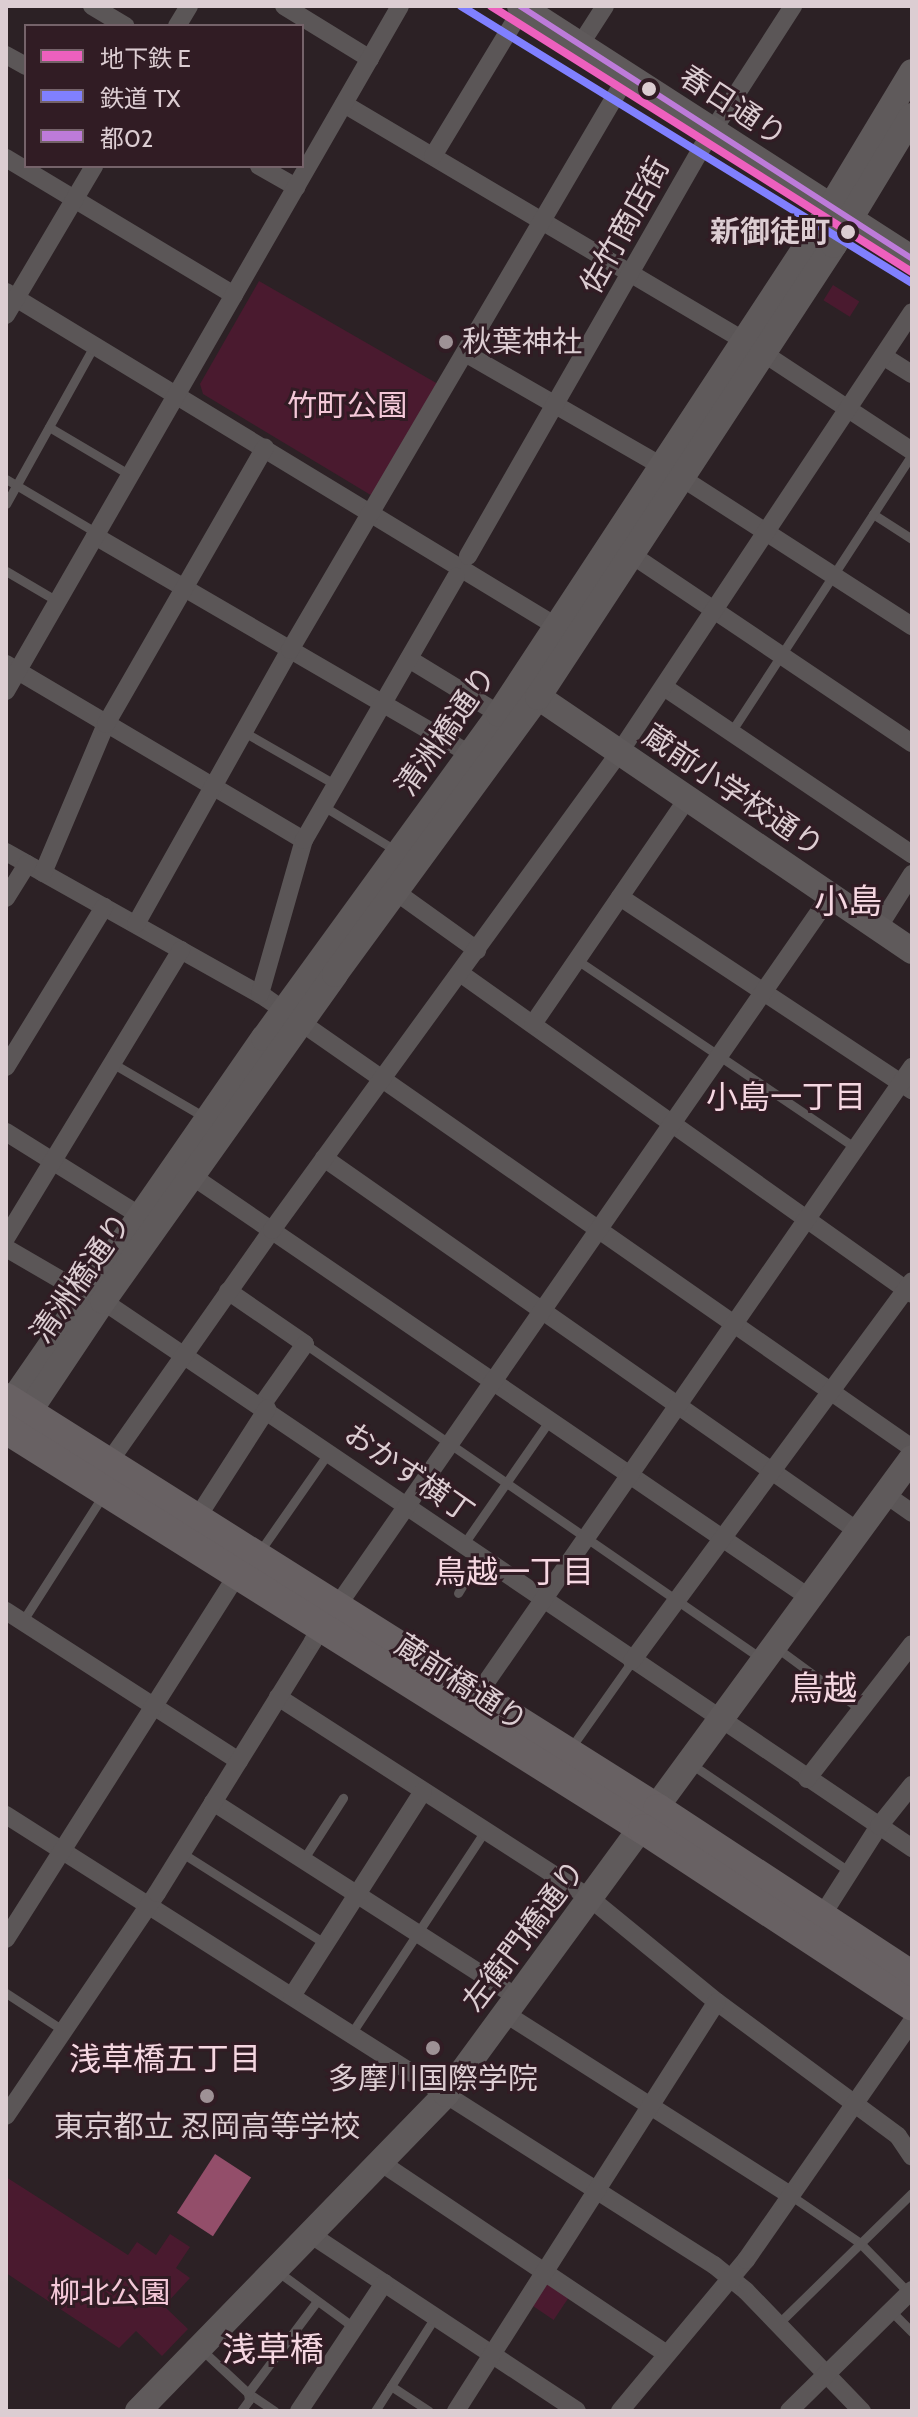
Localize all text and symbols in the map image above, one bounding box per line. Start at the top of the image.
legend [24,24,304,168]
text: 地下鉄 E [100,44,191,73]
street label: 春日通り [673,58,793,154]
unlabelled marker [641,81,657,97]
text: 鉄道 TX [100,84,180,113]
text: 都02 [100,124,153,153]
street label: 佐竹商店街 [573,152,677,300]
place label: 新御徒町 [710,214,830,250]
marker: 新御徒町 [837,221,859,243]
place label: 秋葉神社 [462,324,582,360]
marker: 秋葉神社 [437,333,455,351]
park label: 竹町公園 [287,388,407,424]
street label: 清洲橋通り [388,659,504,803]
street label: 蔵前小学校通り [636,717,830,865]
district label: 小島 [814,882,882,922]
district label: 小島一丁目 [706,1078,866,1116]
street label: 清洲橋通り [23,1206,139,1350]
street label: おかず横丁 [337,1415,481,1531]
district label: 鳥越一丁目 [434,1553,594,1591]
street label: 蔵前橋通り [388,1627,534,1739]
district label: 鳥越 [789,1669,857,1709]
street label: 左衛門橋通り [455,1853,593,2019]
marker: 多摩川国際学院 [424,2039,442,2057]
district label: 浅草橋五丁目 [69,2040,261,2078]
place label: 多摩川国際学院 [328,2061,538,2097]
marker: 東京都立 忍岡高等学校 [198,2087,216,2105]
place label: 東京都立 忍岡高等学校 [54,2109,360,2145]
park label: 柳北公園 [50,2275,170,2311]
district label: 浅草橋 [222,2330,324,2370]

